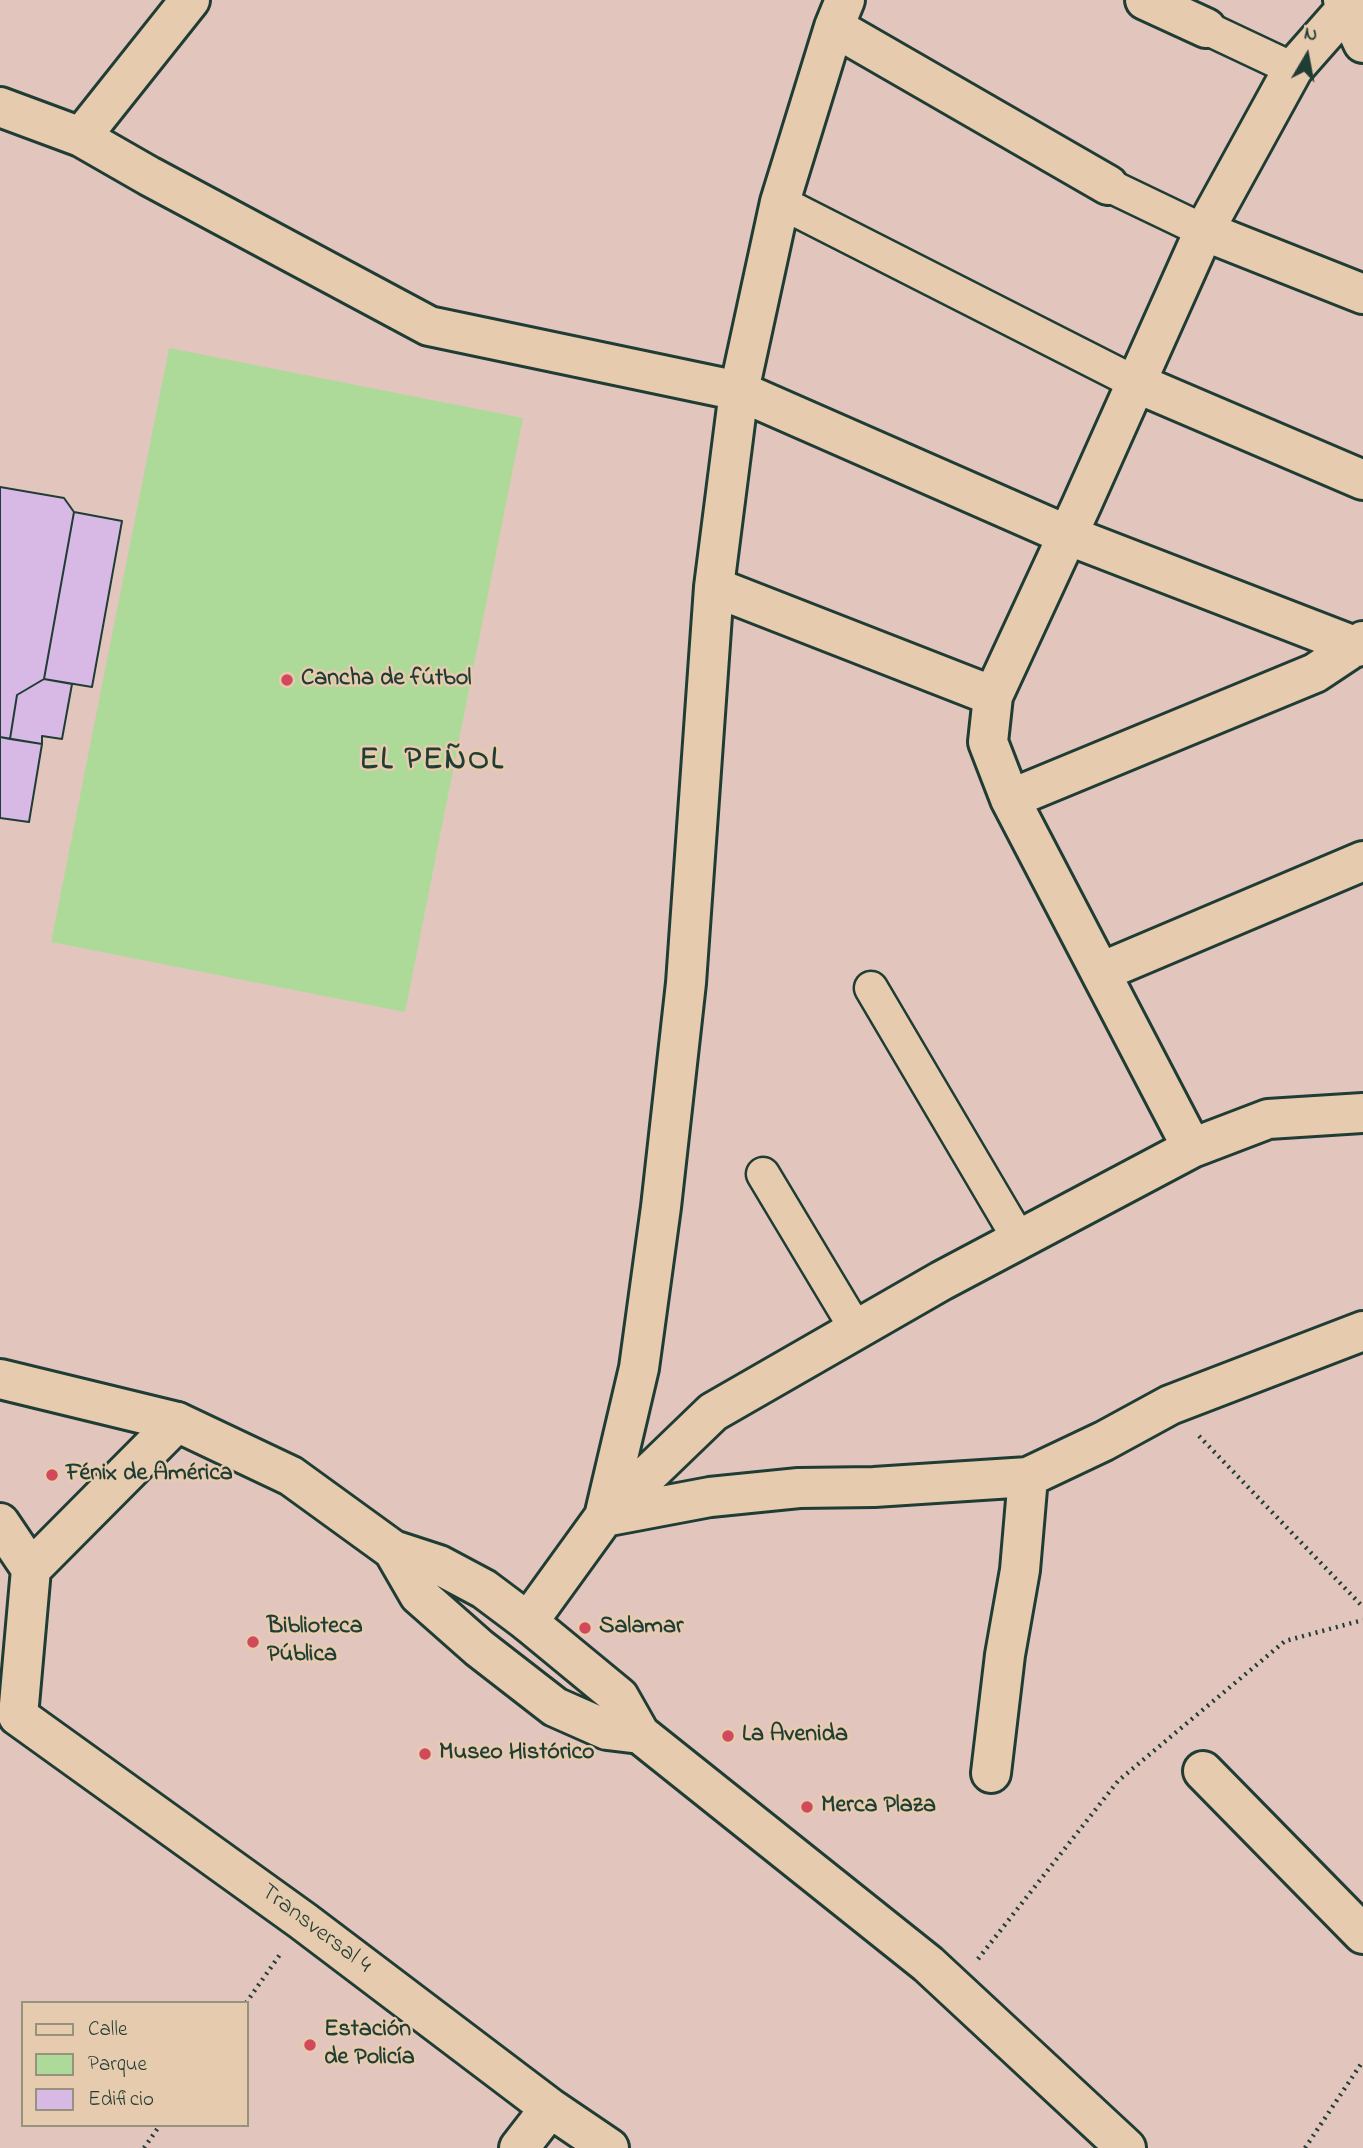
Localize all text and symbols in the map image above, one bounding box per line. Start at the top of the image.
text: N [1302,20,1319,49]
north arrow [1272,21,1342,91]
place label: Cancha de fútbol [301,666,472,694]
marker: Cancha de fútbol [279,672,295,688]
district label: EL PEÑOL [360,744,504,782]
place label: Fénix de América [66,1461,233,1489]
marker: Fénix de América [44,1467,60,1483]
place label: Biblioteca Pública [267,1614,363,1670]
place label: Salamar [599,1614,683,1642]
marker: Salamar [577,1620,593,1636]
marker: Biblioteca Pública [245,1634,261,1650]
place label: La Avenida [742,1722,848,1750]
marker: La Avenida [720,1728,736,1744]
place label: Museo Histórico [439,1740,595,1768]
marker: Museo Histórico [417,1746,433,1762]
place label: Merca Plaza [821,1793,936,1821]
marker: Merca Plaza [799,1799,815,1815]
street label: Transversal 4 [254,1879,376,1981]
legend [21,2001,248,2127]
text: Calle [88,2015,127,2045]
place label: Estación de Policía [324,2017,415,2073]
marker: Estación de Policía [302,2037,318,2053]
text: Parque [88,2050,147,2080]
text: Edificio [88,2085,154,2115]

